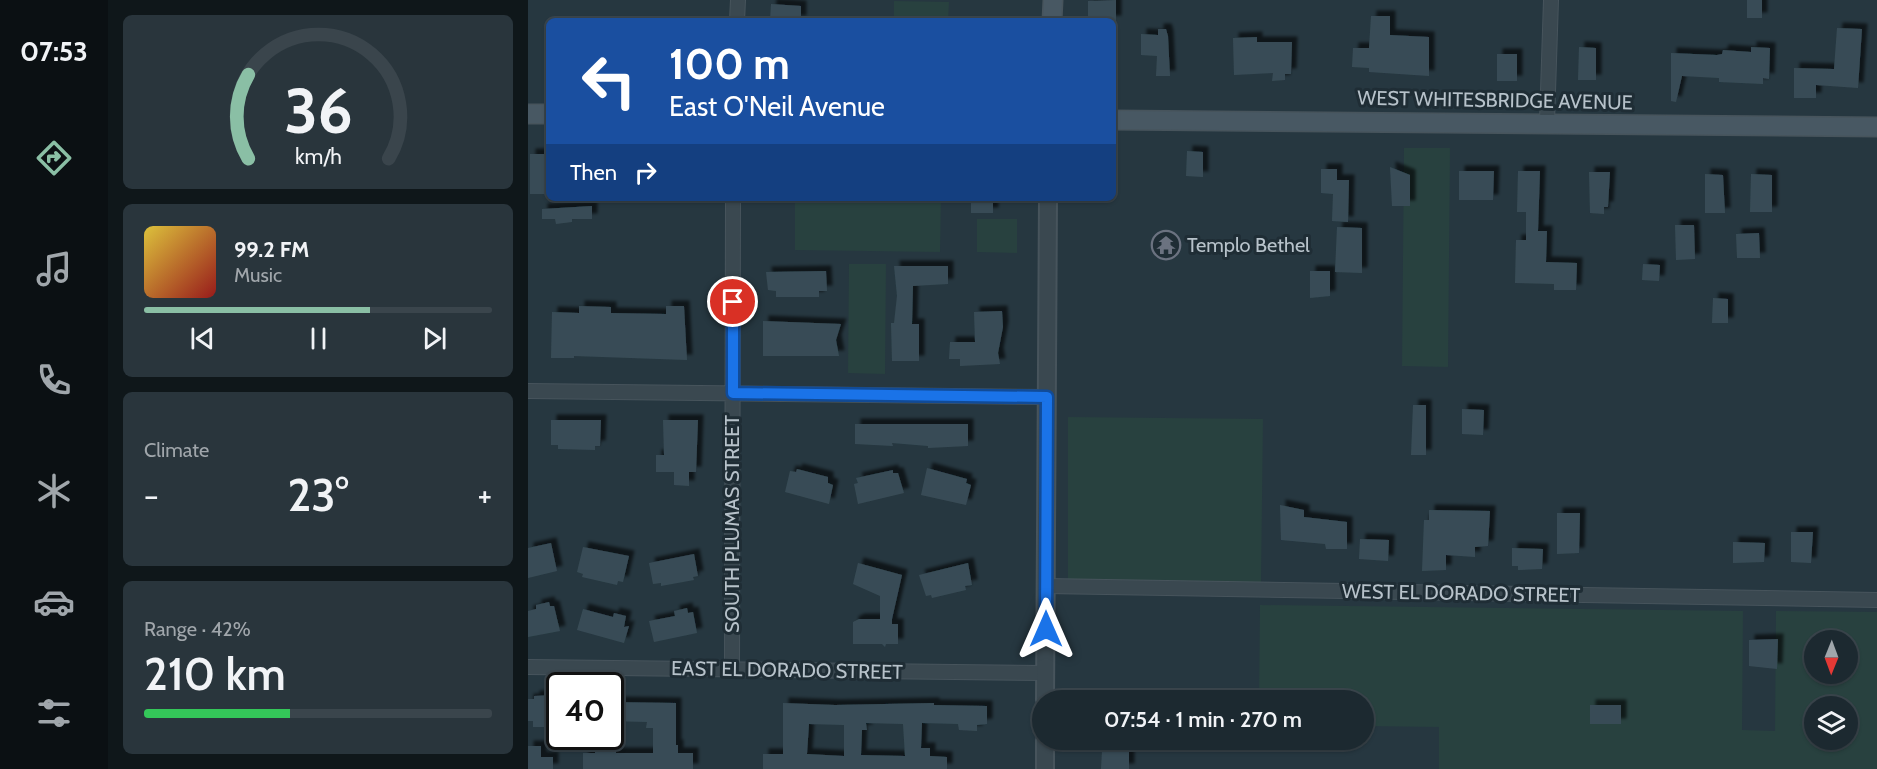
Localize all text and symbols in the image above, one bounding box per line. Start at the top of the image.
text: 07:53 [20,35,88,68]
text: 100 m [669,38,790,90]
icon: left [570,42,648,120]
text: 36 [284,73,352,149]
street label: WEST WHITESBRIDGE AVENUE [1357,86,1633,114]
text: East O'Neil Avenue [669,90,885,123]
icon: directions [33,137,75,179]
text: km/h [295,143,341,169]
icon: right [629,156,662,189]
text: Then [570,159,617,186]
temple icon: Templo Bethel [1150,229,1182,261]
place label: Templo Bethel [1187,233,1310,257]
text: 99.2 FM [234,236,309,263]
icon: music [33,248,75,290]
text: Music [234,263,282,287]
pin [707,276,758,327]
icon: arrive [716,285,749,318]
icon: previous [186,322,219,355]
icon: pause [302,322,335,355]
icon: next [418,322,451,355]
icon: phone [33,359,75,401]
street label: SOUTH PLUMAS STREET [720,415,744,633]
text: Climate [144,438,209,462]
text: 23° [287,468,349,522]
icon: climate [33,470,75,512]
text: − [144,475,159,515]
text: + [477,475,492,515]
street label: WEST EL DORADO STREET [1342,579,1581,607]
icon: car [33,581,75,623]
position arrow [1014,597,1078,661]
text: Range · 42% [144,617,251,641]
north arrow [1804,630,1858,684]
map controls [1804,630,1858,750]
text: 210 km [144,647,286,701]
street label: EAST EL DORADO STREET [671,656,903,684]
speed limit sign: 40 [546,672,624,750]
icon: filters [33,692,75,734]
button: layers [1804,696,1858,750]
text: 07:54 · 1 min · 270 m [1104,706,1302,733]

